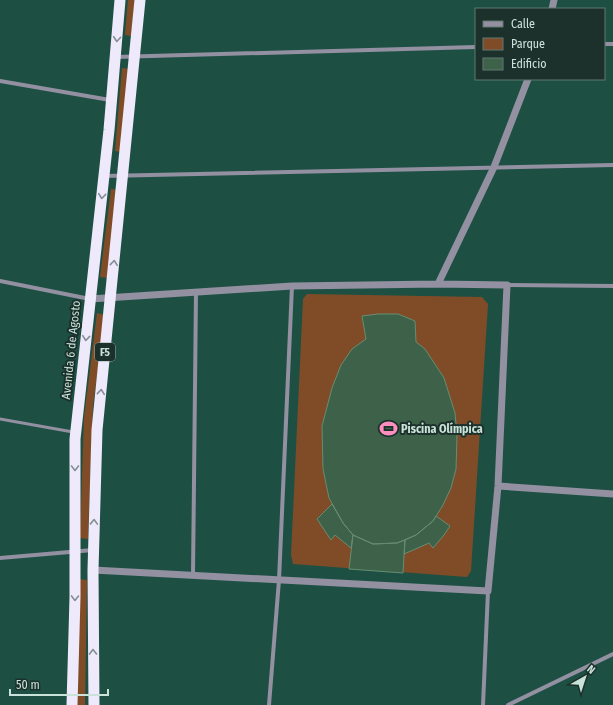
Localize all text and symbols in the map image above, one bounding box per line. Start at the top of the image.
legend [475,8,605,80]
text: Calle [511,17,535,31]
one-way arrow [112,36,121,42]
text: Parque [511,37,545,51]
text: Edificio [511,57,547,71]
one-way arrow [98,193,107,199]
one-way arrow [109,260,118,266]
street label: Avenida 6 de Agosto [59,300,83,400]
one-way arrow [82,335,91,341]
road number: F5 [95,343,115,361]
one-way arrow [96,389,105,395]
sports icon: Piscina Olímpica [378,419,398,439]
place label: Piscina Olímpica [401,422,483,436]
one-way arrow [71,465,79,471]
one-way arrow [90,519,98,525]
one-way arrow [71,595,79,601]
one-way arrow [89,649,97,655]
north arrow [565,657,605,697]
text: N [584,662,598,677]
scale bar [10,671,108,697]
text: 50 m [16,678,40,692]

